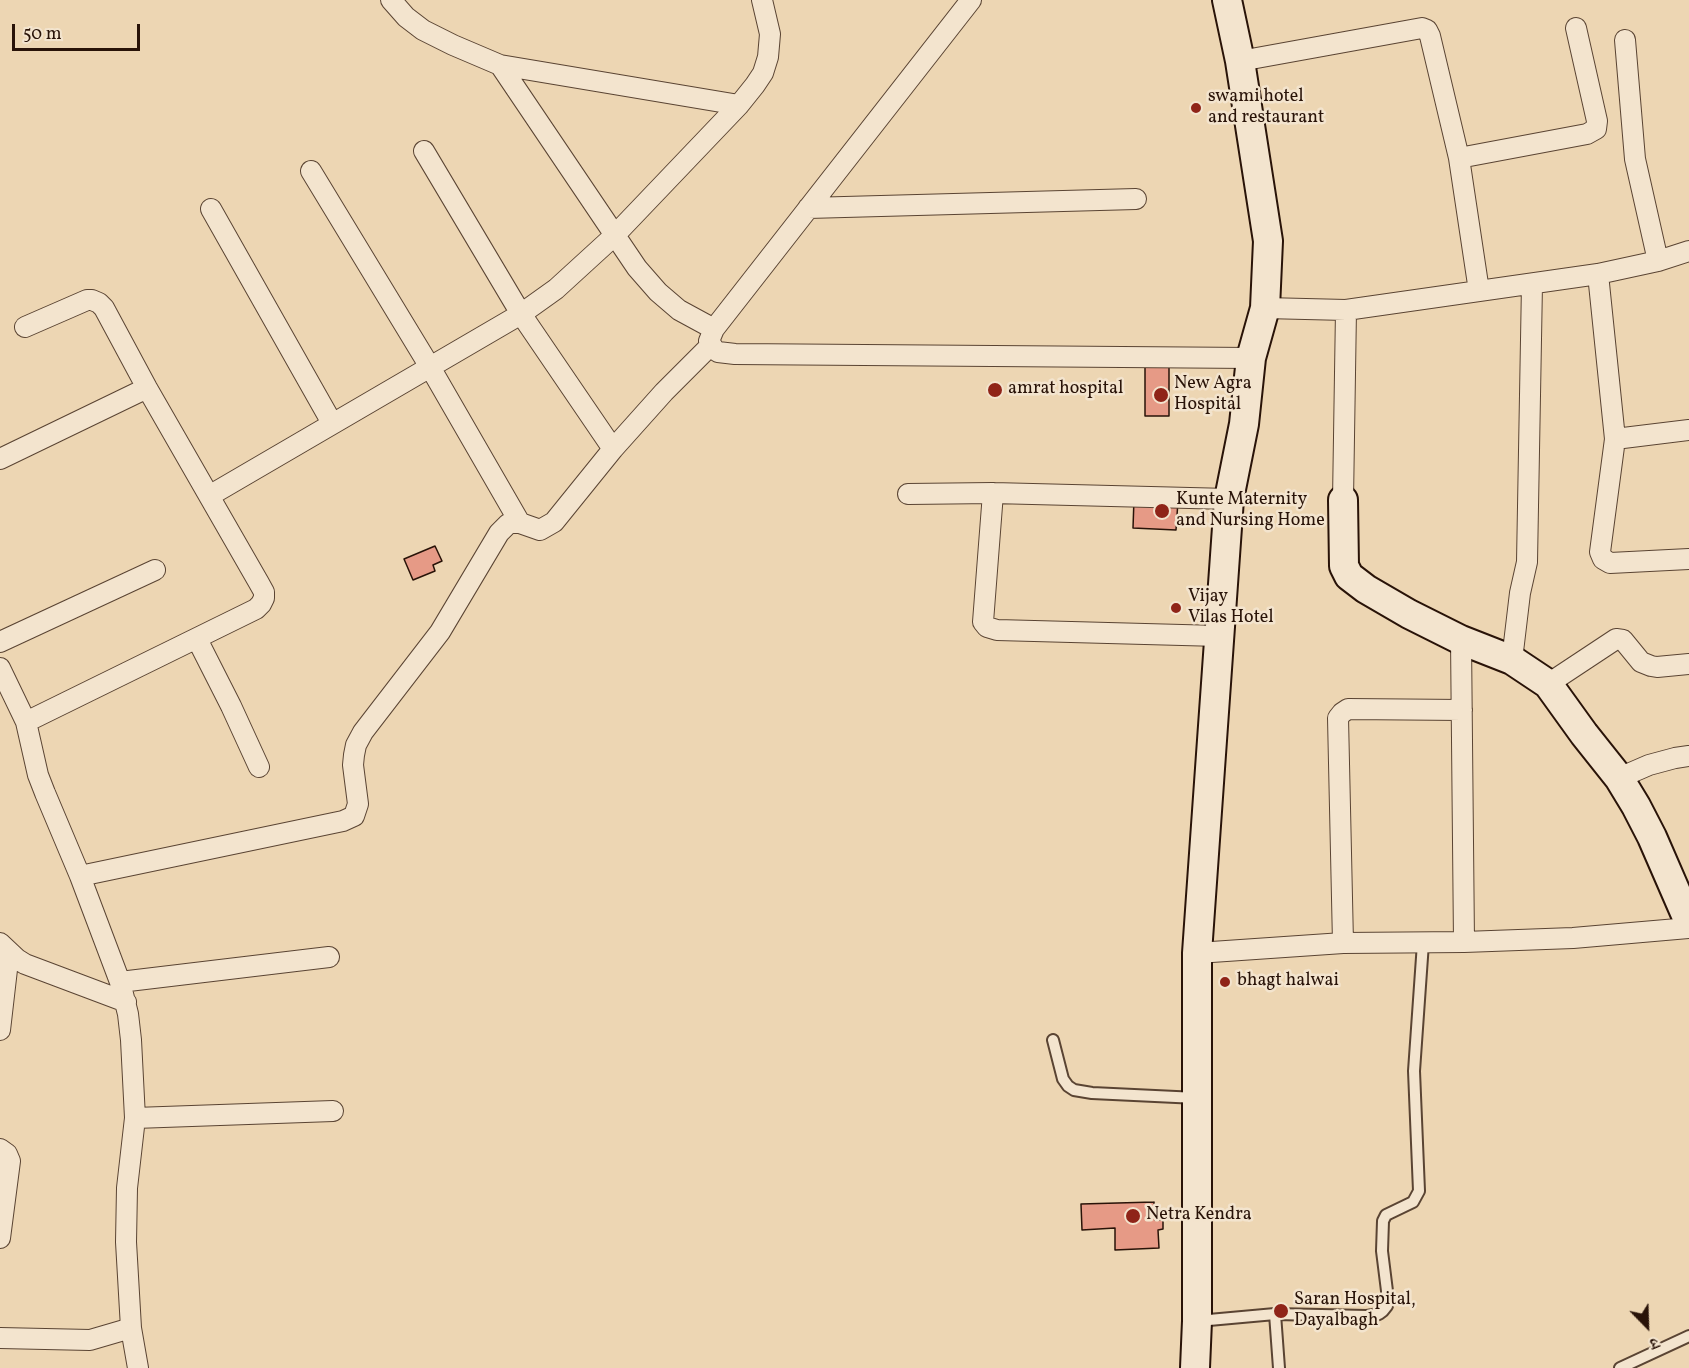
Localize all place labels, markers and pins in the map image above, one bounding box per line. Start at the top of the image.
place label: swami hotel and restaurant [1208,87,1324,130]
marker: swami hotel and restaurant [1189,101,1203,115]
place label: New Agra Hospital [1174,374,1252,416]
place label: amrat hospital [1008,379,1123,401]
marker: amrat hospital [986,381,1004,399]
marker: New Agra Hospital [1152,386,1170,404]
place label: Kunte Maternity and Nursing Home [1176,490,1325,532]
marker: Kunte Maternity and Nursing Home [1153,502,1171,520]
place label: Vijay Vilas Hotel [1188,587,1274,630]
marker: Vijay Vilas Hotel [1169,601,1183,615]
place label: bhagt halwai [1237,971,1339,993]
marker: bhagt halwai [1218,975,1232,989]
place label: Netra Kendra [1146,1205,1252,1227]
marker: Netra Kendra [1124,1207,1142,1225]
place label: Saran Hospital, Dayalbagh [1294,1290,1416,1332]
marker: Saran Hospital, Dayalbagh [1272,1302,1290,1320]

